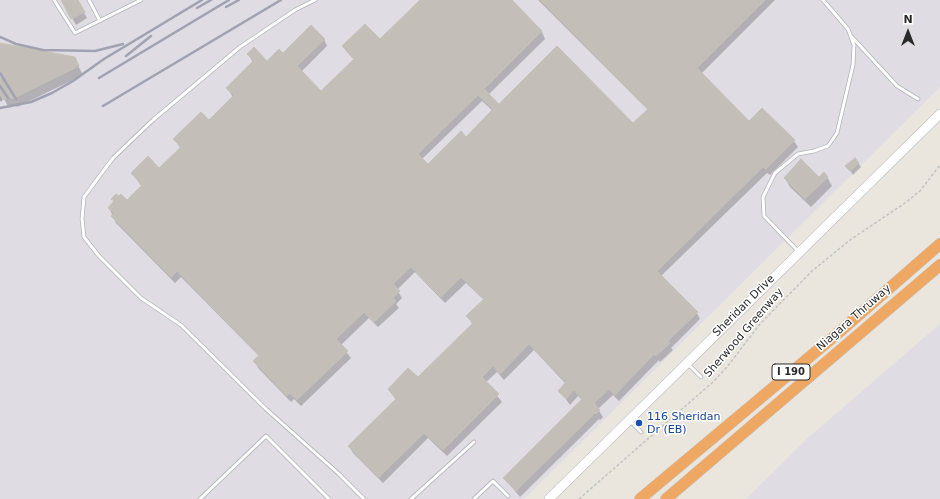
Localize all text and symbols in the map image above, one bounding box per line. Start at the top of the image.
north arrow [888,12,928,52]
text: N [903,13,913,26]
street label: Sheridan Drive [710,272,778,340]
street label: Niagara Thruway [814,282,894,354]
street label: Sherwood Greenway [702,286,786,380]
road number: I 190 [772,364,810,380]
place label: 116 Sheridan Dr (EB) [647,410,720,436]
marker: 116 Sheridan Dr (EB) [634,418,644,428]

